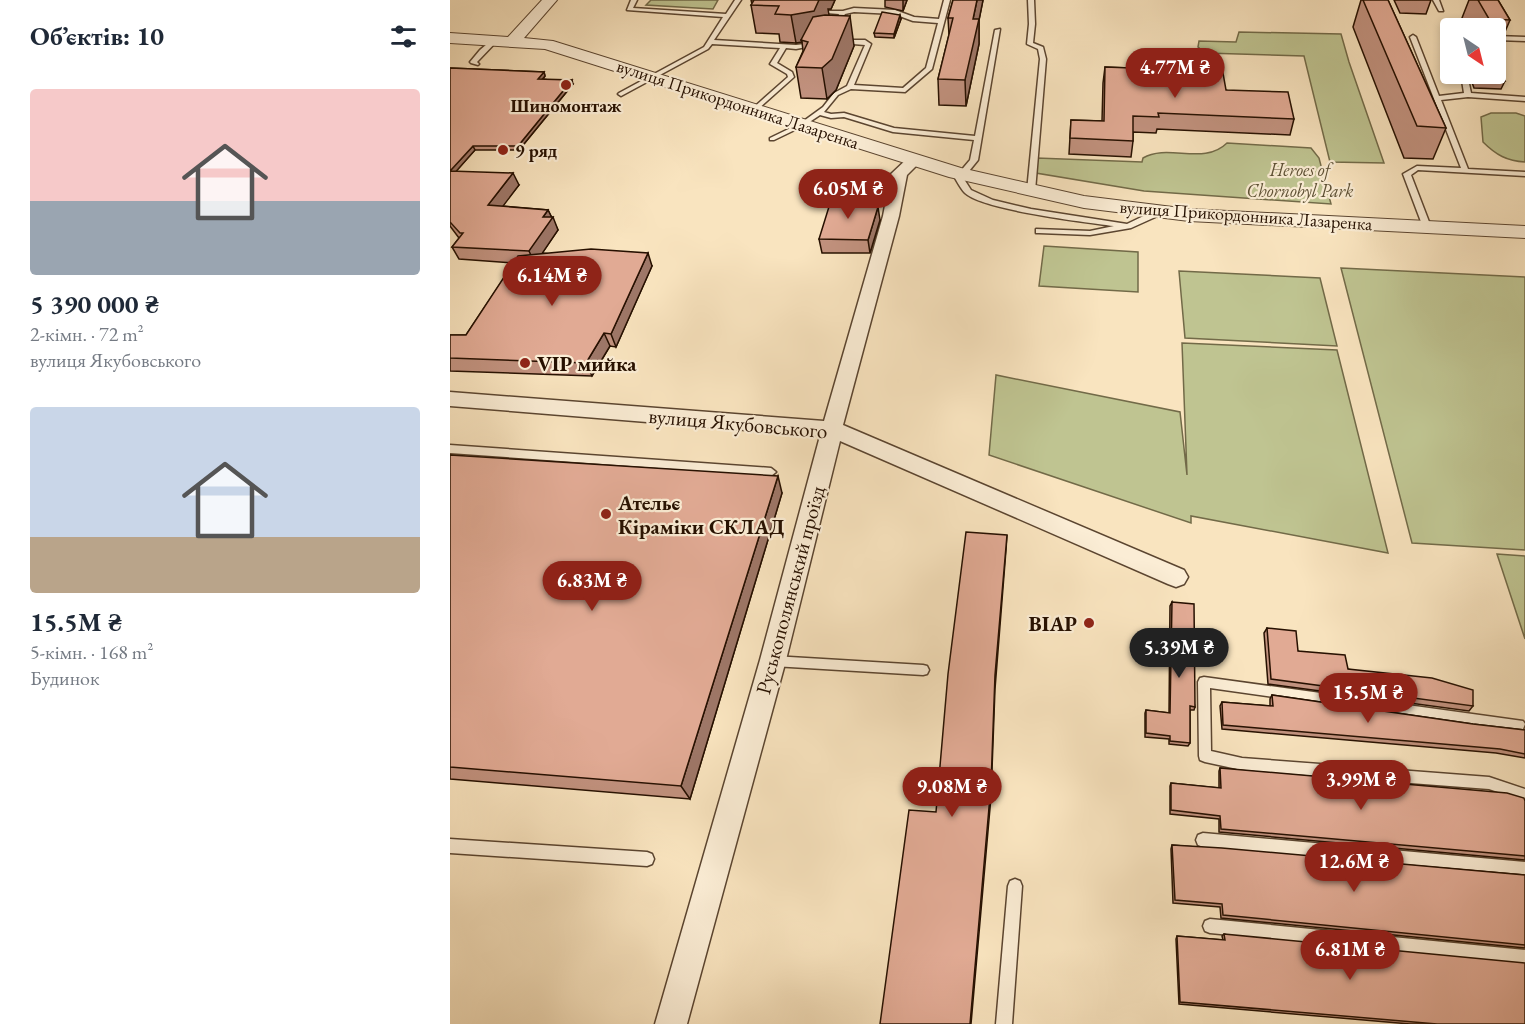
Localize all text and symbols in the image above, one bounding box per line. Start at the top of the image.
north arrow [1440,18,1506,84]
map controls [1440,18,1506,84]
text: Об’єктів: 10 [30,19,164,53]
icon: filters [387,20,420,53]
pin: 4.77M ₴ [1120,48,1230,99]
street label: вулиця Прикордонника Лазаренка [614,54,863,154]
text: 4.77M ₴ [1140,54,1210,80]
marker: Шиномонтаж [559,78,573,92]
place label: Шиномонтаж [511,94,622,117]
icon: home [171,128,279,236]
place label: 9 ряд [515,139,558,162]
marker: 9 ряд [496,143,510,157]
park label: Heroes of Chornobyl Park [1247,158,1353,203]
pin: 6.05M ₴ [793,169,903,220]
text: 6.05M ₴ [813,175,883,201]
street label: вулиця Прикордонника Лазаренка [1119,195,1374,235]
pin: 6.14M ₴ [497,256,607,307]
text: 6.14M ₴ [517,262,587,288]
text: 5 390 000 ₴ [30,287,159,321]
text: 2-кімн. · 72 m² [30,321,144,347]
text: вулиця Якубовського [30,347,201,373]
place label: VIP мийка [537,350,637,377]
marker: VIP мийка [518,356,532,370]
street label: вулиця Якубовського [647,402,829,444]
icon: home [171,446,279,554]
street label: Руськополянський проїзд [749,482,831,697]
place label: Ательє Кіраміки СКЛАД [617,489,784,540]
marker: Ательє Кіраміки СКЛАД [599,507,613,521]
pin: 6.83M ₴ [537,561,647,612]
text: 6.83M ₴ [557,567,627,593]
text: 15.5M ₴ [30,605,122,639]
place label: ВІАР [1029,610,1077,637]
marker: ВІАР [1082,616,1096,630]
pin: 5.39M ₴ [1124,628,1234,679]
text: 5.39M ₴ [1144,634,1214,660]
text: 5-кімн. · 168 m² [30,639,153,665]
text: Будинок [30,665,100,691]
pin: 15.5M ₴ [1313,673,1423,724]
text: 15.5M ₴ [1333,679,1403,705]
pin: 3.99M ₴ [1306,760,1416,811]
text: 3.99M ₴ [1326,766,1396,792]
pin: 9.08M ₴ [897,767,1007,818]
text: 9.08M ₴ [917,773,987,799]
pin: 12.6M ₴ [1299,842,1409,893]
text: 12.6M ₴ [1319,848,1389,874]
pin: 6.81M ₴ [1295,930,1405,981]
text: 6.81M ₴ [1315,936,1385,962]

